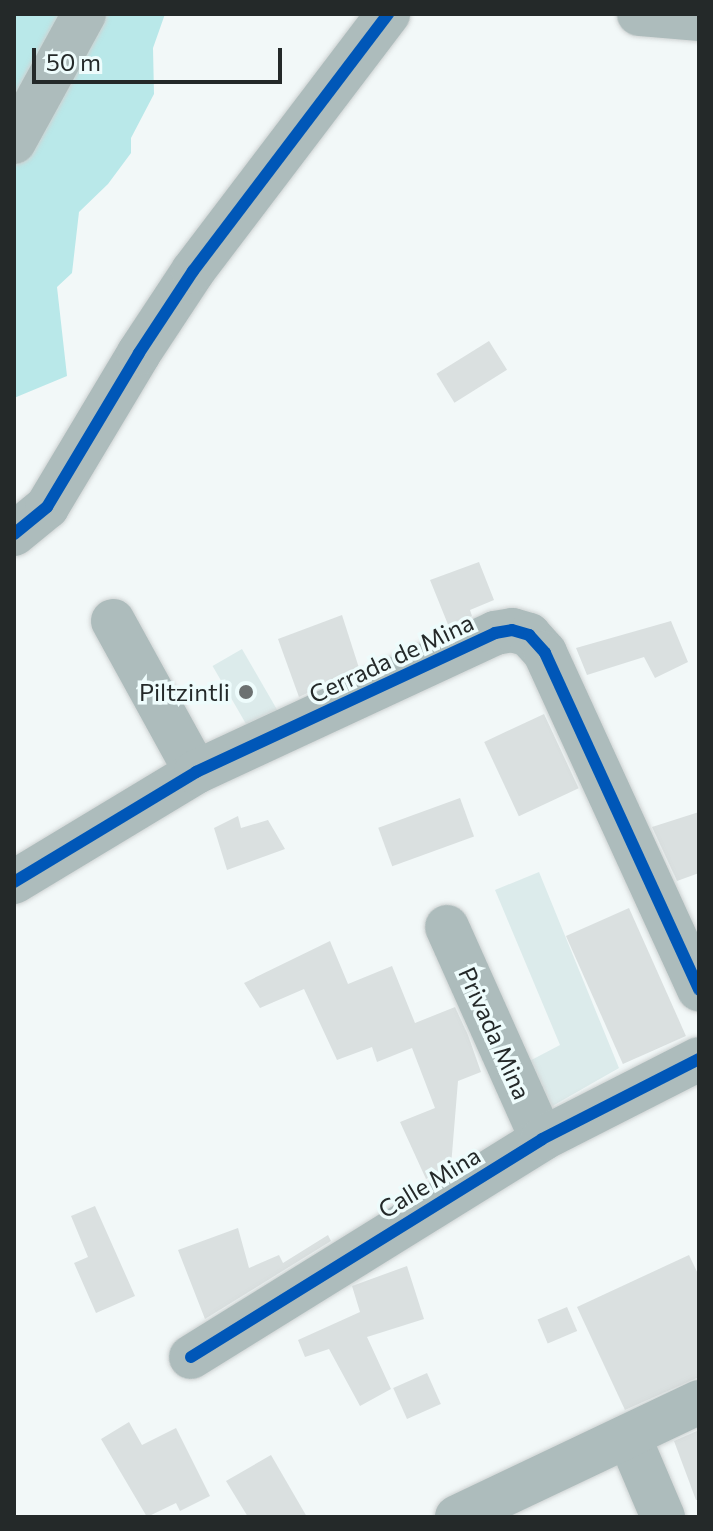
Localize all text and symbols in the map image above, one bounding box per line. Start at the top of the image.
scale bar [36,32,286,82]
text: 50 m [46,47,101,76]
street label: Cerrada de Mina [304,607,478,709]
place label: Piltzintli [139,678,230,706]
marker: Piltzintli [237,683,255,701]
street label: Privada Mina [453,962,537,1104]
street label: Calle Mina [373,1140,485,1224]

